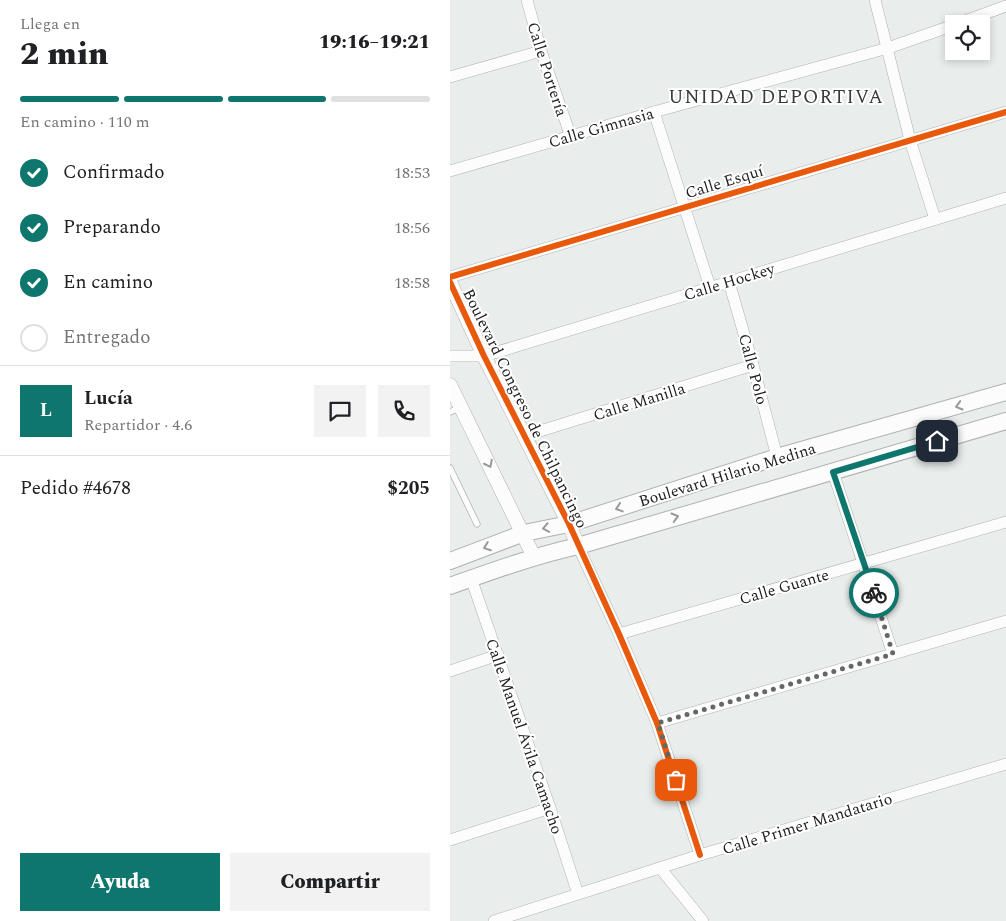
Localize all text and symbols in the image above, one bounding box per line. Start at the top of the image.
text: Llega en [20,12,80,36]
map controls [945,15,990,60]
button: locate [945,15,990,60]
street label: Calle Portería [520,19,574,120]
text: 19:16–19:21 [319,28,430,57]
text: 2 min [20,30,108,79]
district label: UNIDAD DEPORTIVA [668,83,884,112]
street label: Calle Gimnasia [546,101,657,154]
text: En camino · 110 m [20,110,150,134]
text: Confirmado [63,158,164,187]
street label: Calle Esquí [682,158,767,205]
icon: check [20,159,48,187]
text: 18:53 [394,161,430,185]
text: Preparando [63,213,161,242]
icon: check [20,214,48,242]
text: 18:56 [394,216,430,240]
street label: Calle Hockey [681,256,779,307]
text: En camino [63,268,153,297]
icon: check [20,269,48,297]
text: 18:58 [394,271,430,295]
street label: Boulevard Congreso de Chilpancingo [456,285,594,532]
text: Entregado [63,323,150,352]
street label: Calle Polo [732,331,774,407]
street label: Calle Manilla [590,377,688,427]
text: Lucía [84,384,133,413]
button: chat [314,385,366,437]
button: phone [378,385,430,437]
text: L [40,396,52,425]
one-way arrow [956,401,964,411]
text: Repartidor · 4.6 [84,413,192,437]
pin [916,420,958,462]
icon: home [923,427,951,455]
street label: Boulevard Hilario Medina [636,437,819,513]
one-way arrow [483,459,493,468]
text: Pedido #4678 [20,474,131,503]
text: $205 [387,474,430,503]
one-way arrow [616,502,624,512]
one-way arrow [670,513,679,523]
one-way arrow [542,522,551,533]
one-way arrow [483,541,492,551]
street label: Calle Guante [737,563,832,611]
courier [849,568,899,618]
icon: bike [860,579,888,607]
street label: Calle Manuel Ávila Camacho [479,635,569,837]
pin [655,759,697,801]
icon: bag [662,766,690,794]
street label: Calle Primer Mandatario [719,787,895,861]
button: Ayuda [20,853,220,911]
button: Compartir [230,853,430,911]

